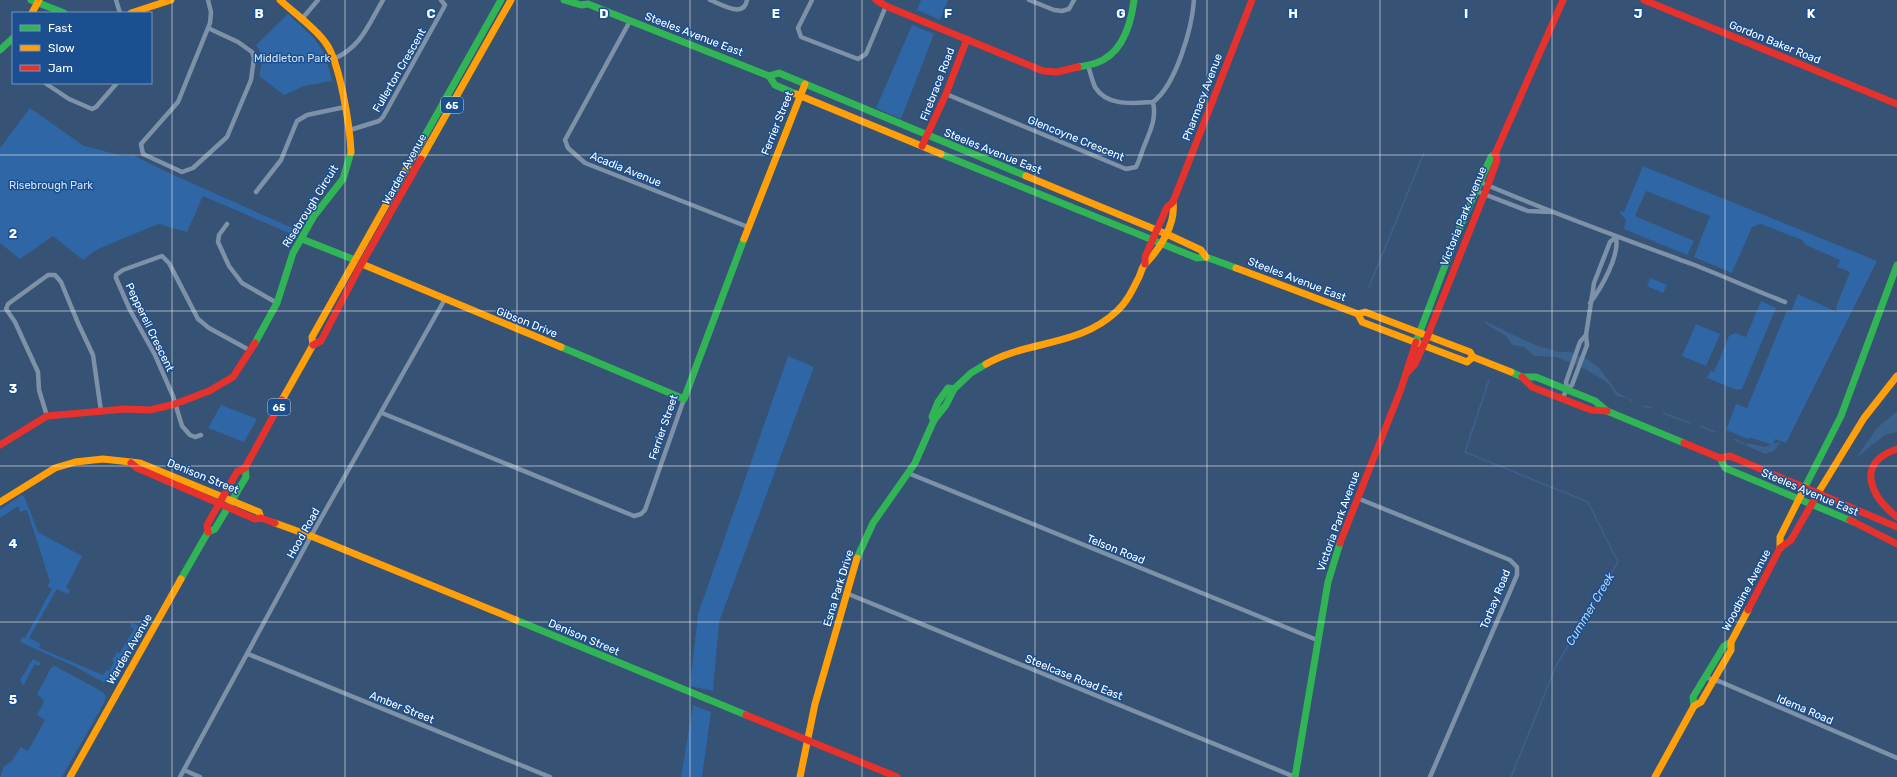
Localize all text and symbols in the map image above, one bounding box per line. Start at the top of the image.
text: B [254,6,264,21]
text: C [426,6,436,21]
text: D [599,6,609,21]
text: E [772,6,780,21]
text: F [944,6,952,21]
text: G [1116,6,1126,21]
text: H [1288,6,1298,21]
text: I [1464,6,1468,21]
text: J [1634,6,1642,21]
text: K [1807,6,1816,21]
street label: Steeles Avenue East [643,10,745,59]
legend [12,12,152,84]
street label: Gordon Baker Road [1727,18,1823,67]
text: Fast [48,21,72,35]
street label: Fullerton Crescent [370,25,429,115]
text: Slow [48,41,75,55]
street label: Firebrace Road [918,46,957,122]
park label: Middleton Park [254,52,330,65]
street label: Pharmacy Avenue [1180,52,1225,143]
text: Jam [48,61,73,75]
street label: Ferrier Street [759,89,796,157]
road number: 65 [441,97,463,113]
street label: Glencoyne Crescent [1026,113,1127,164]
street label: Steeles Avenue East [942,126,1044,177]
street label: Warden Avenue [380,132,429,207]
street label: Acadia Avenue [588,149,663,190]
street label: Risebrough Circuit [280,162,341,250]
street label: Victoria Park Avenue [1438,165,1489,268]
park label: Risebrough Park [9,179,93,192]
text: 2 [9,226,17,241]
street label: Steeles Avenue East [1246,255,1348,304]
street label: Pepperell Crescent [122,281,177,374]
street label: Gibson Drive [494,304,559,341]
text: 3 [9,381,18,396]
street label: Ferrier Street [646,392,681,461]
road number: 65 [268,399,290,415]
street label: Denison Street [165,456,241,497]
street label: Steeles Avenue East [1759,466,1861,519]
street label: Victoria Park Avenue [1314,469,1363,573]
street label: Hood Road [284,506,323,561]
street label: Telson Road [1085,532,1147,567]
text: 4 [9,536,18,551]
street label: Woodbine Avenue [1719,547,1773,633]
street label: Esna Park Drive [821,548,856,628]
street label: Torbay Road [1478,568,1513,631]
water label: Cummer Creek [1563,569,1618,648]
street label: Warden Avenue [104,612,155,687]
street label: Denison Street [546,617,622,659]
street label: Steelcase Road East [1023,652,1125,703]
street label: Amber Street [368,689,437,727]
text: 5 [9,692,17,707]
street label: Idema Road [1774,692,1835,727]

